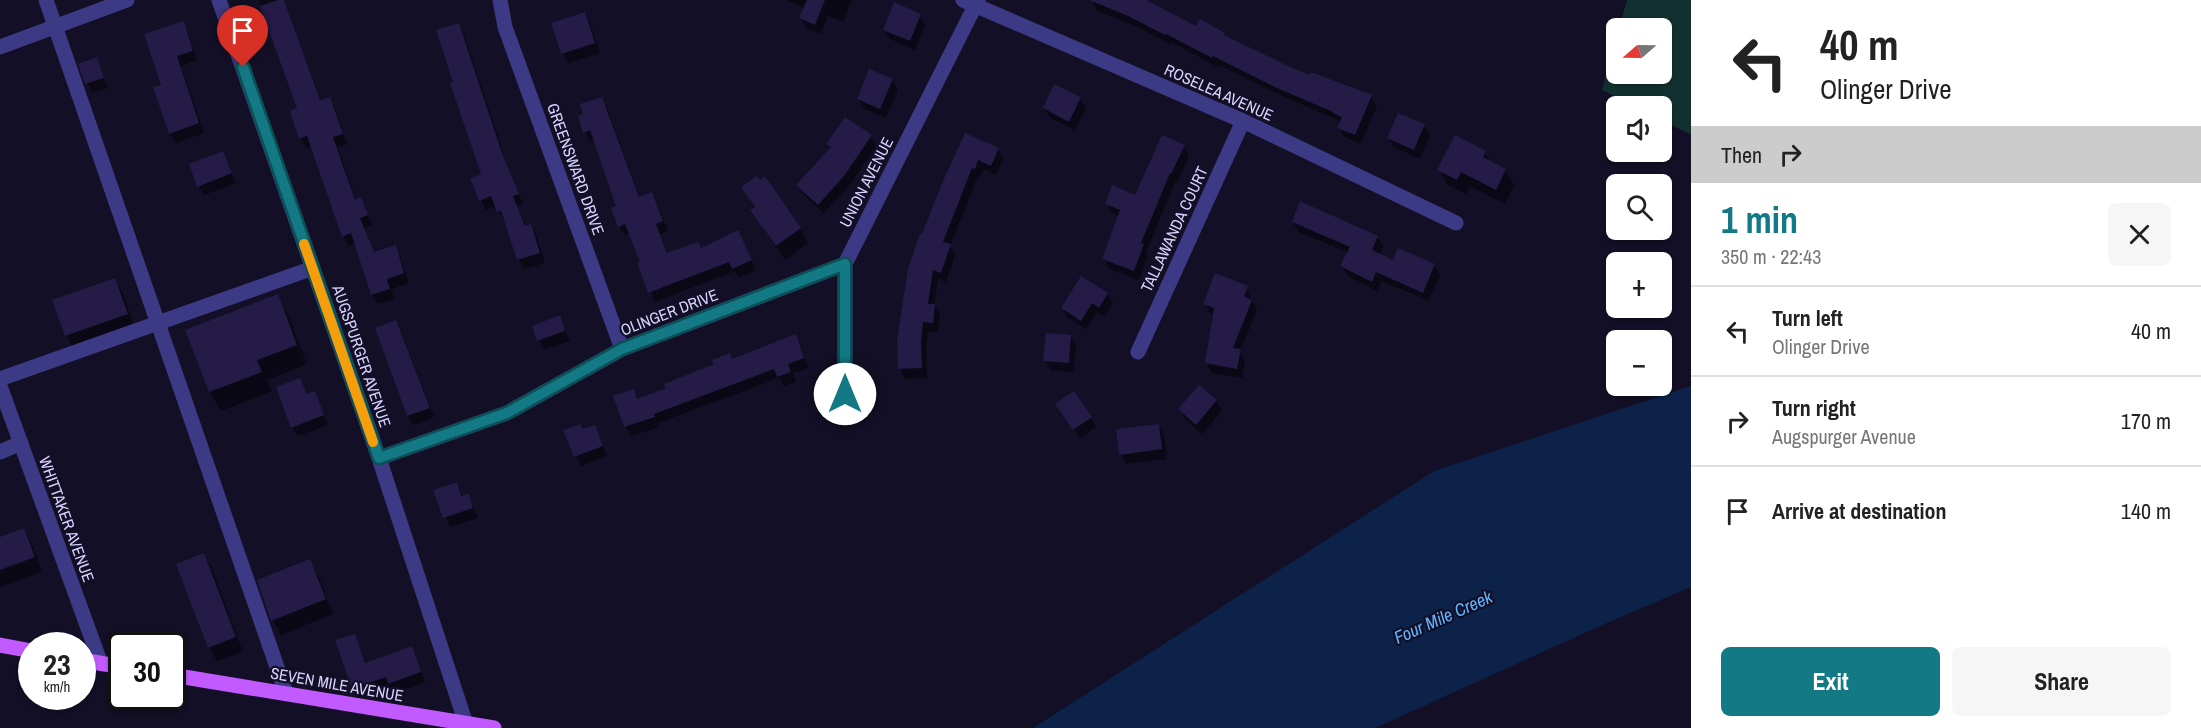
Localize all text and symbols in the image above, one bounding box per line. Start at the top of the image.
pin [217,5,268,67]
icon: arrive [226,14,259,47]
text: 40 m [1820,17,1899,73]
north arrow [1606,18,1672,84]
map controls [1606,18,1672,396]
icon: left [1721,24,1799,102]
street label: ROSELEA AVENUE [1161,58,1277,126]
text: Olinger Drive [1820,71,1952,107]
button: sound [1606,96,1672,162]
street label: GREENSWARD DRIVE [542,100,610,238]
street label: UNION AVENUE [834,133,898,231]
icon: right [1774,138,1807,171]
text: Then [1721,140,1762,170]
street label: TALLAWANDA COURT [1135,163,1213,295]
button: search [1606,174,1672,240]
text: 1 min [1721,196,1798,244]
button: close [2108,203,2171,266]
text: 350 m · 22:43 [1721,243,1821,270]
button: + [1606,252,1672,318]
street label: AUGSPURGER AVENUE [327,281,397,430]
street label: OLINGER DRIVE [617,283,721,341]
text: Turn left [1772,303,1843,333]
icon: left [1721,315,1754,348]
text: 40 m [2131,316,2171,346]
button: − [1606,330,1672,396]
text: Olinger Drive [1772,333,1870,360]
position arrow [813,362,877,426]
text: Turn right [1772,393,1856,423]
icon: right [1721,405,1754,438]
text: 170 m [2121,406,2171,436]
text: Augspurger Avenue [1772,423,1916,450]
street label: WHITTAKER AVENUE [34,453,100,585]
icon: arrive [1721,495,1754,528]
text: Arrive at destination [1772,496,1946,526]
text: 140 m [2121,496,2171,526]
water label: Four Mile Creek [1390,584,1497,650]
speed limit sign: 30 [108,632,186,710]
text: 23 [43,644,71,684]
button: Exit [1721,647,1940,716]
button: Share [1952,647,2171,716]
street label: SEVEN MILE AVENUE [269,661,405,707]
text: km/h [44,676,70,697]

